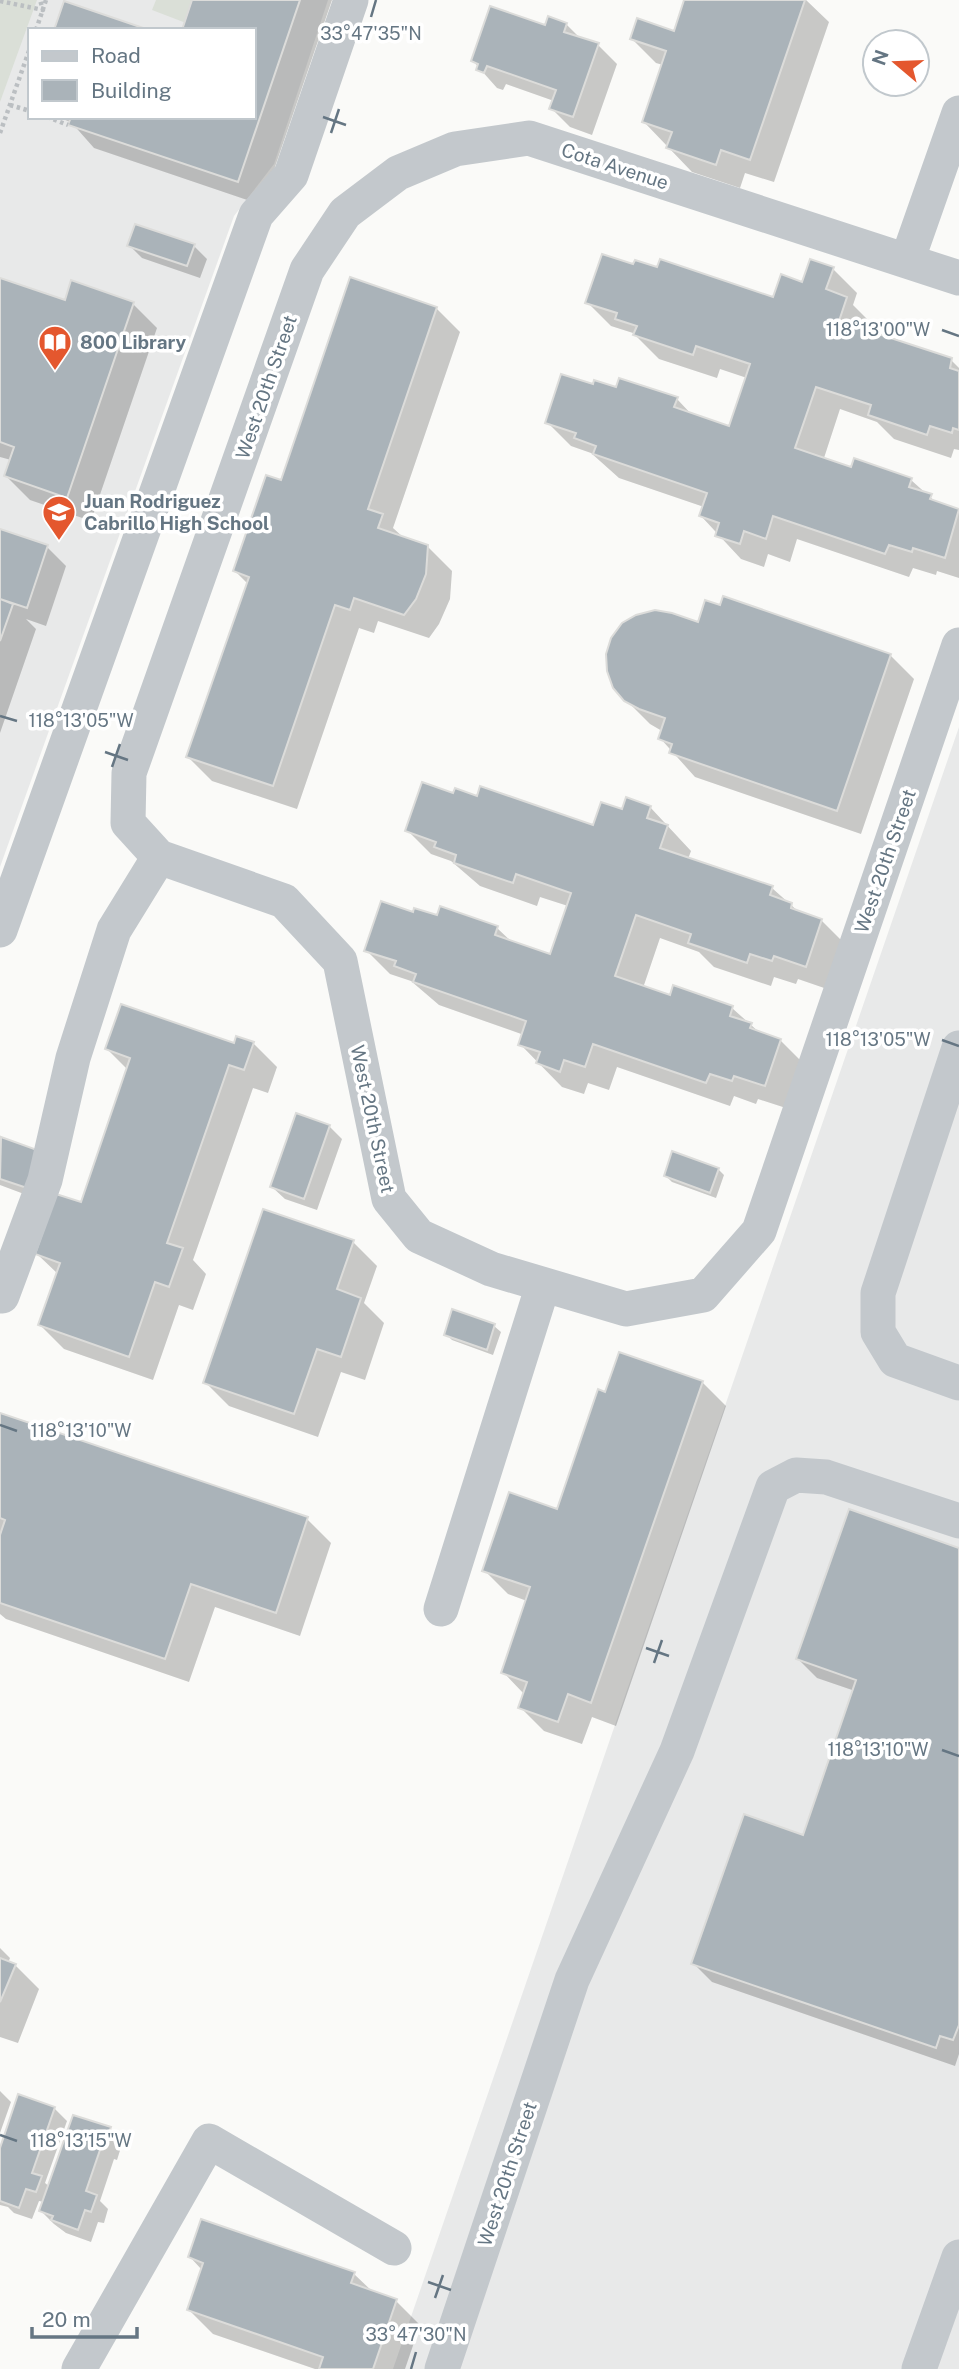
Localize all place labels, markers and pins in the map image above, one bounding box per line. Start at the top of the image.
library icon: 800 Library [36,323,74,372]
place label: 800 Library [80,331,186,353]
place label: Juan Rodriguez Cabrillo High School [84,490,269,534]
school or university icon: Juan Rodriguez Cabrillo High School [40,493,78,542]

